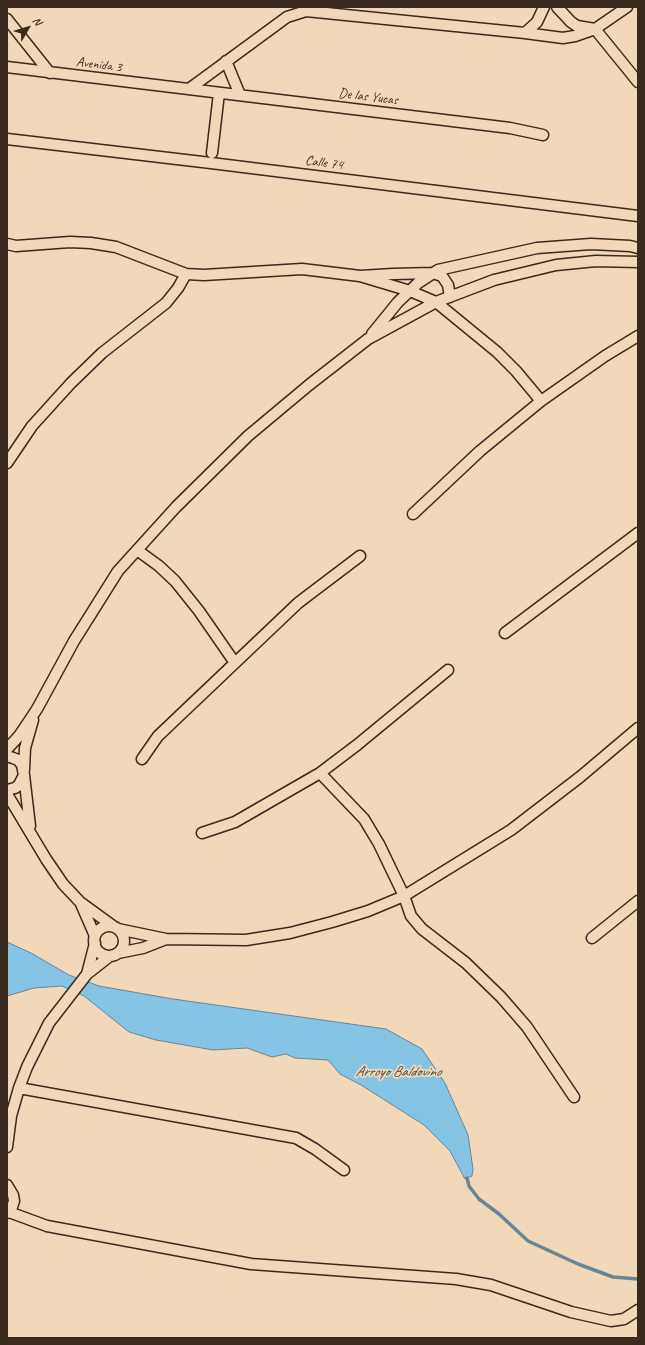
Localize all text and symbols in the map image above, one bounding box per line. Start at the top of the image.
north arrow [8,8,48,48]
text: N [30,14,45,28]
street label: Avenida 3 [75,54,123,76]
street label: De las Yucas [337,85,399,109]
street label: Calle 74 [304,152,344,174]
water label: Arroyo Baldovino [355,1063,441,1081]

